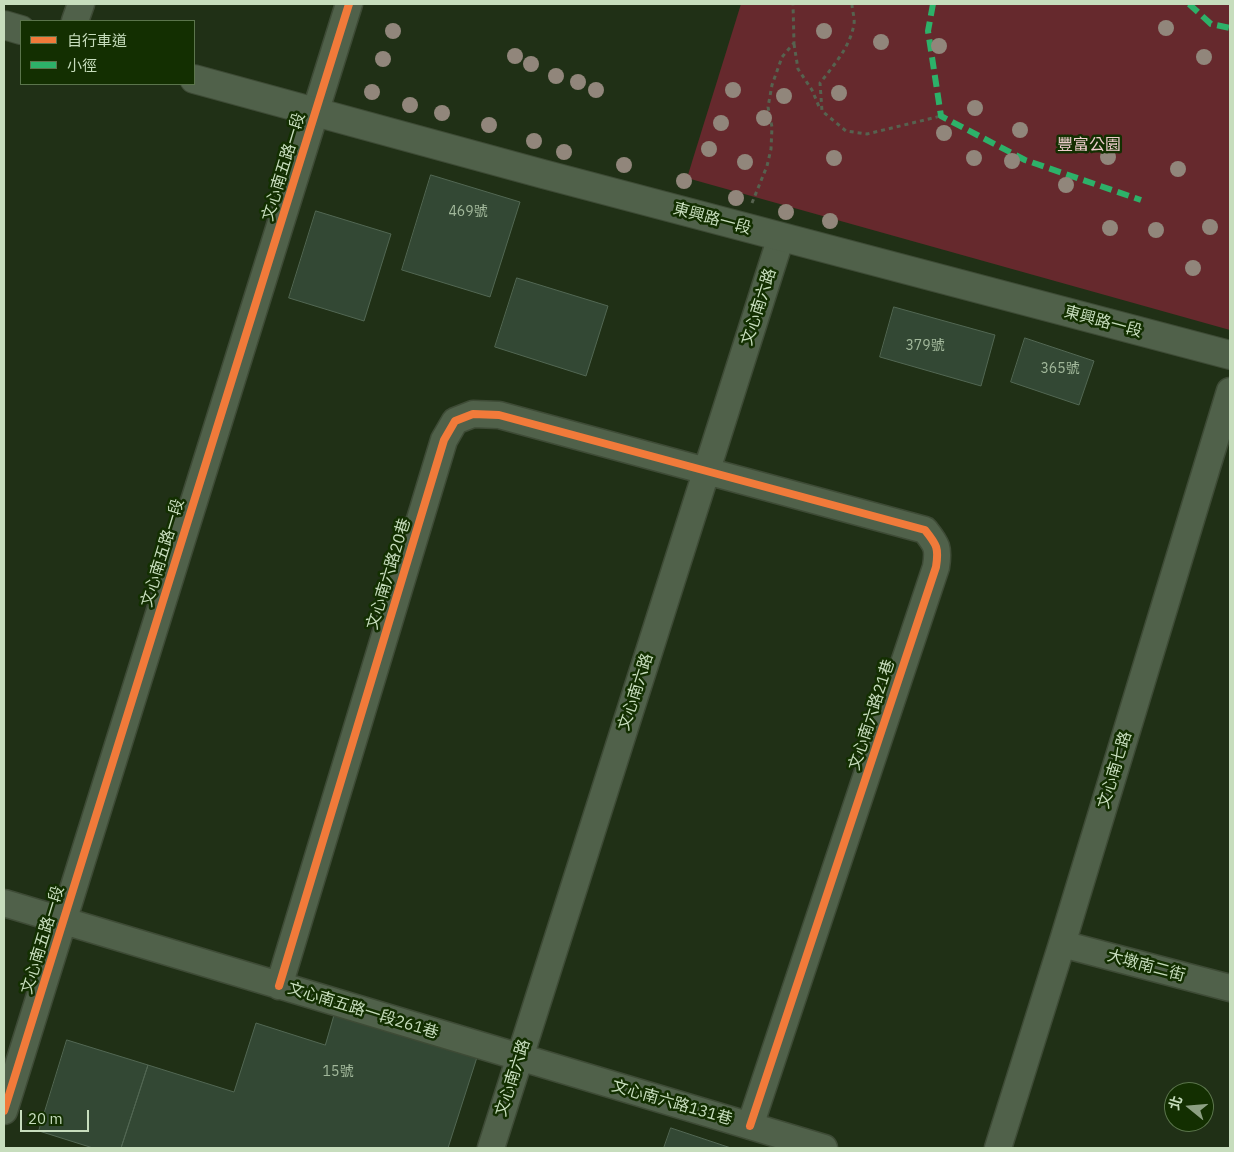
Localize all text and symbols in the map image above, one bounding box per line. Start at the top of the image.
legend [20,20,195,85]
text: 自行車道 [67,31,127,50]
text: 小徑 [67,56,97,75]
street label: 文心南五路一段 [258,111,310,223]
park label: 豐富公園 [1057,135,1121,155]
street label: 東興路一段 [671,199,753,239]
house number: 469號 [448,204,488,220]
street label: 文心南六路 [738,266,780,348]
street label: 東興路一段 [1062,302,1144,342]
house number: 379號 [905,338,945,354]
house number: 365號 [1040,361,1080,377]
street label: 文心南五路一段 [137,497,189,609]
street label: 文心南六路20巷 [363,516,415,632]
street label: 文心南六路 [615,651,657,733]
street label: 文心南六路21巷 [845,657,899,773]
street label: 文心南七路 [1094,729,1136,811]
street label: 文心南五路一段 [17,884,69,996]
street label: 大墩南二街 [1105,946,1187,986]
street label: 文心南五路一段261巷 [285,979,441,1043]
street label: 文心南六路 [492,1037,534,1119]
house number: 15號 [323,1064,353,1080]
street label: 文心南六路131巷 [609,1077,735,1129]
north arrow [1164,1082,1214,1132]
text: 北 [1165,1094,1186,1112]
scale bar [22,1100,91,1132]
text: 20 m [28,1109,63,1128]

